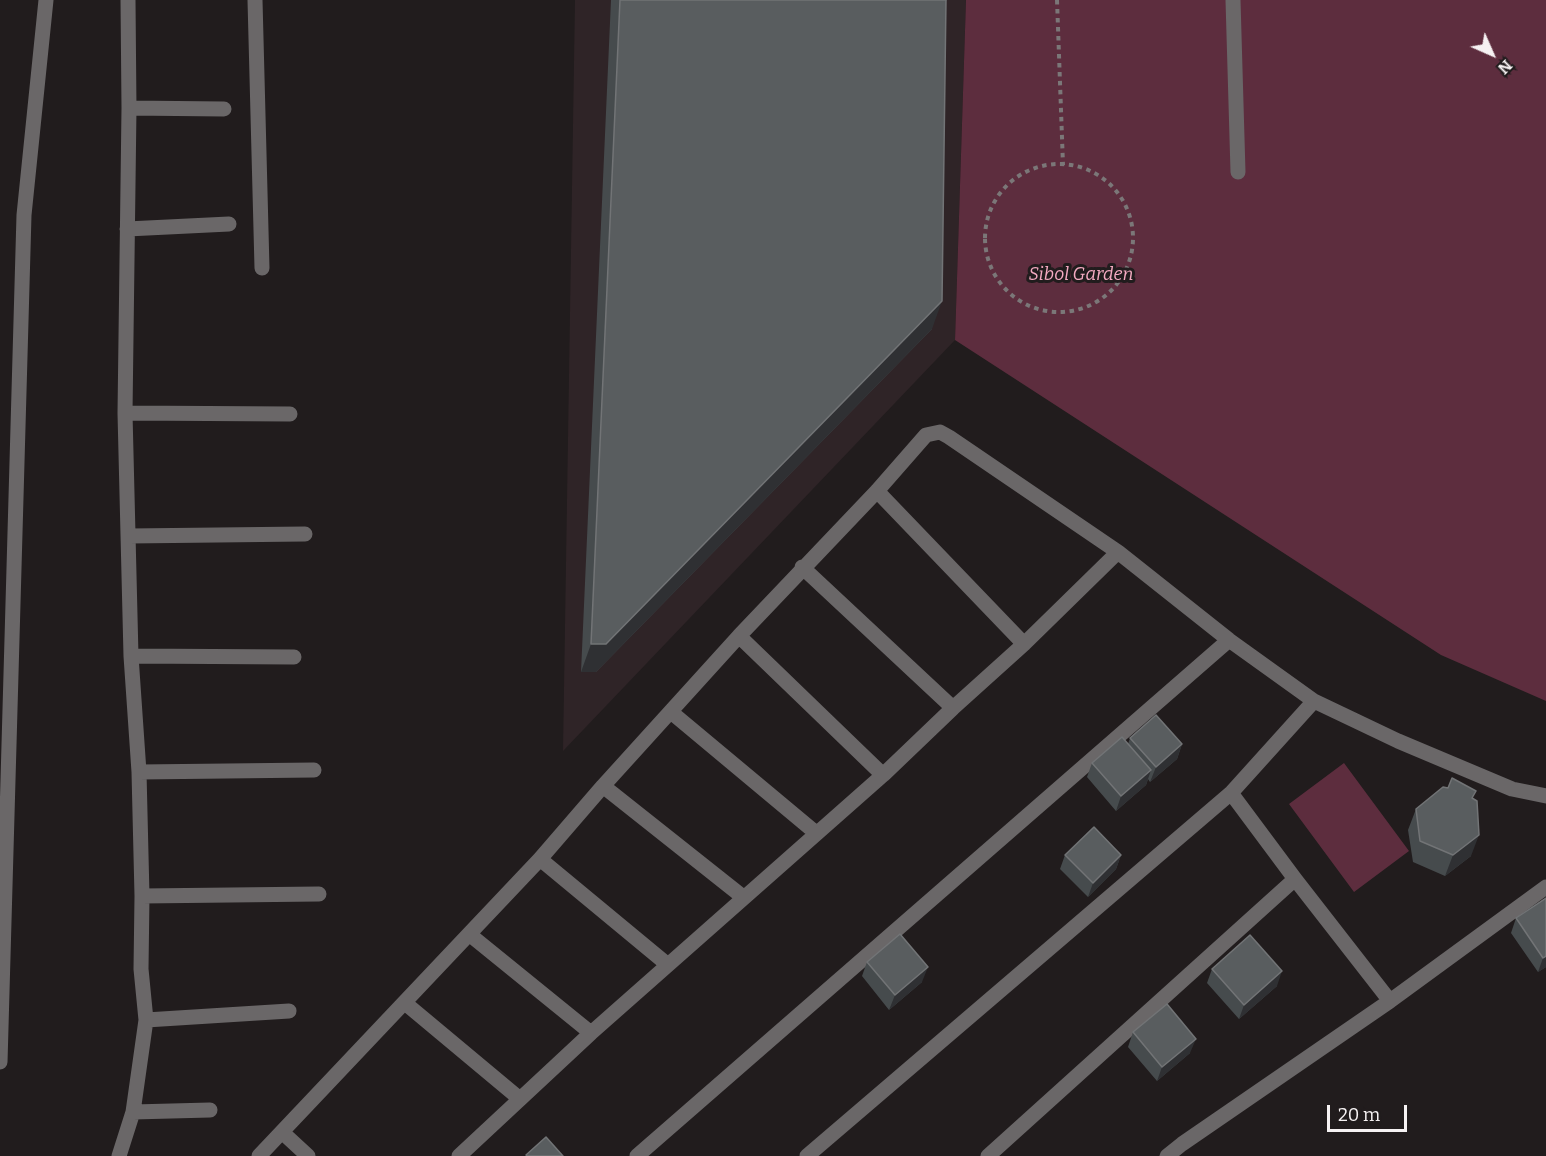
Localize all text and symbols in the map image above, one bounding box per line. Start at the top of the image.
north arrow [1462,24,1522,84]
text: N [1494,56,1516,78]
park label: Sibol Garden [1029,264,1133,286]
scale bar [1330,1093,1410,1131]
text: 20 m [1338,1104,1380,1126]

